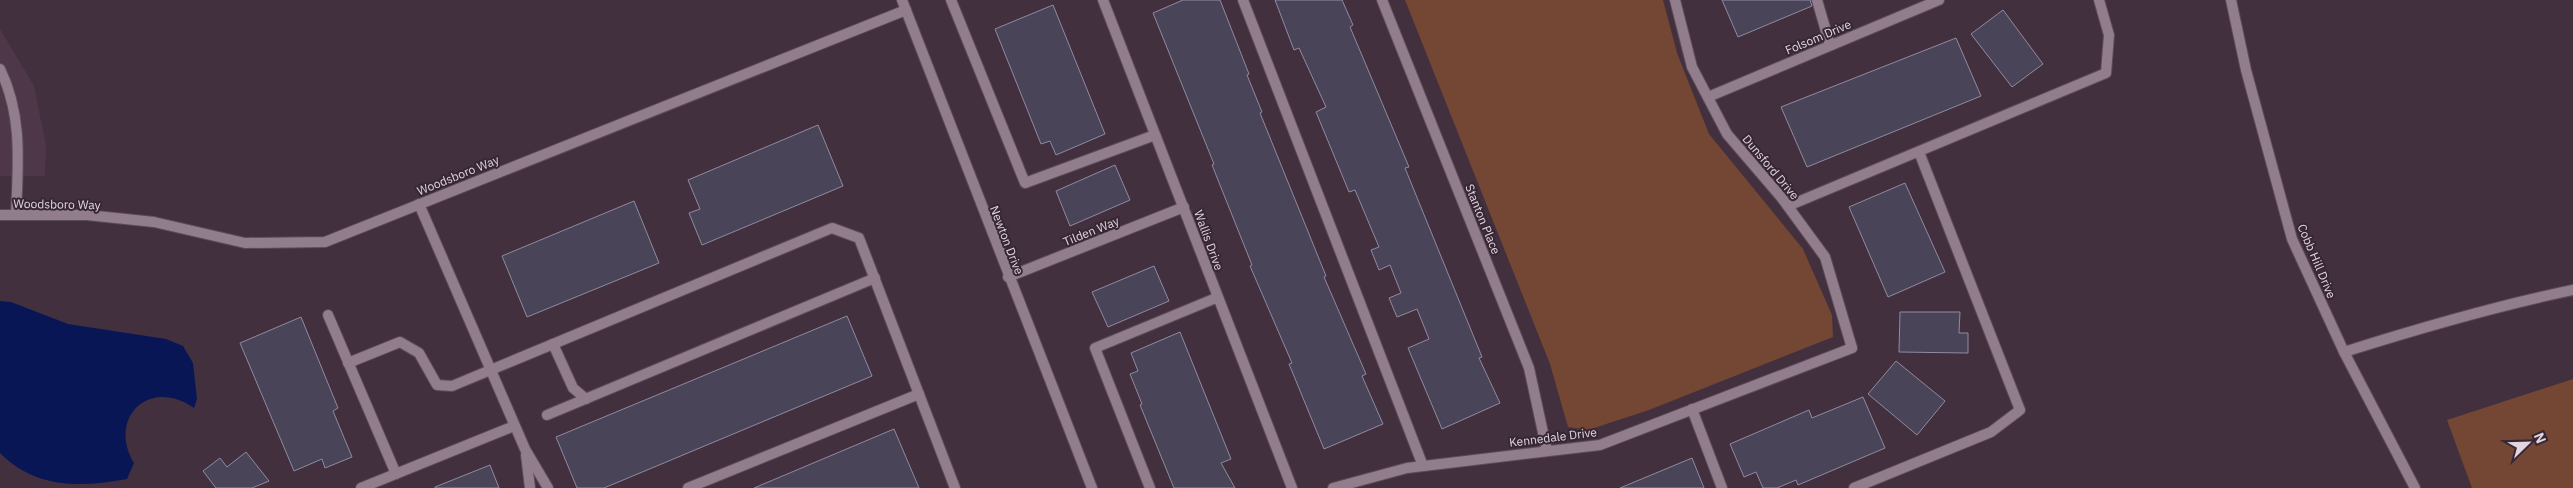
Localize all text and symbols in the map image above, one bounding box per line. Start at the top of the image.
street label: Folsom Drive [1783,16,1854,58]
street label: Dunsford Drive [1740,132,1803,203]
street label: Woodsboro Way [415,152,501,198]
street label: Stanton Place [1462,182,1504,257]
street label: Woodsboro Way [13,196,101,212]
street label: Newton Drive [987,203,1027,277]
street label: Wallis Drive [1191,208,1227,273]
street label: Tilden Way [1061,213,1121,249]
street label: Cobb Hill Drive [2295,221,2340,301]
north arrow [2503,418,2553,468]
street label: Kennedale Drive [1508,424,1598,450]
text: N [2530,430,2550,446]

